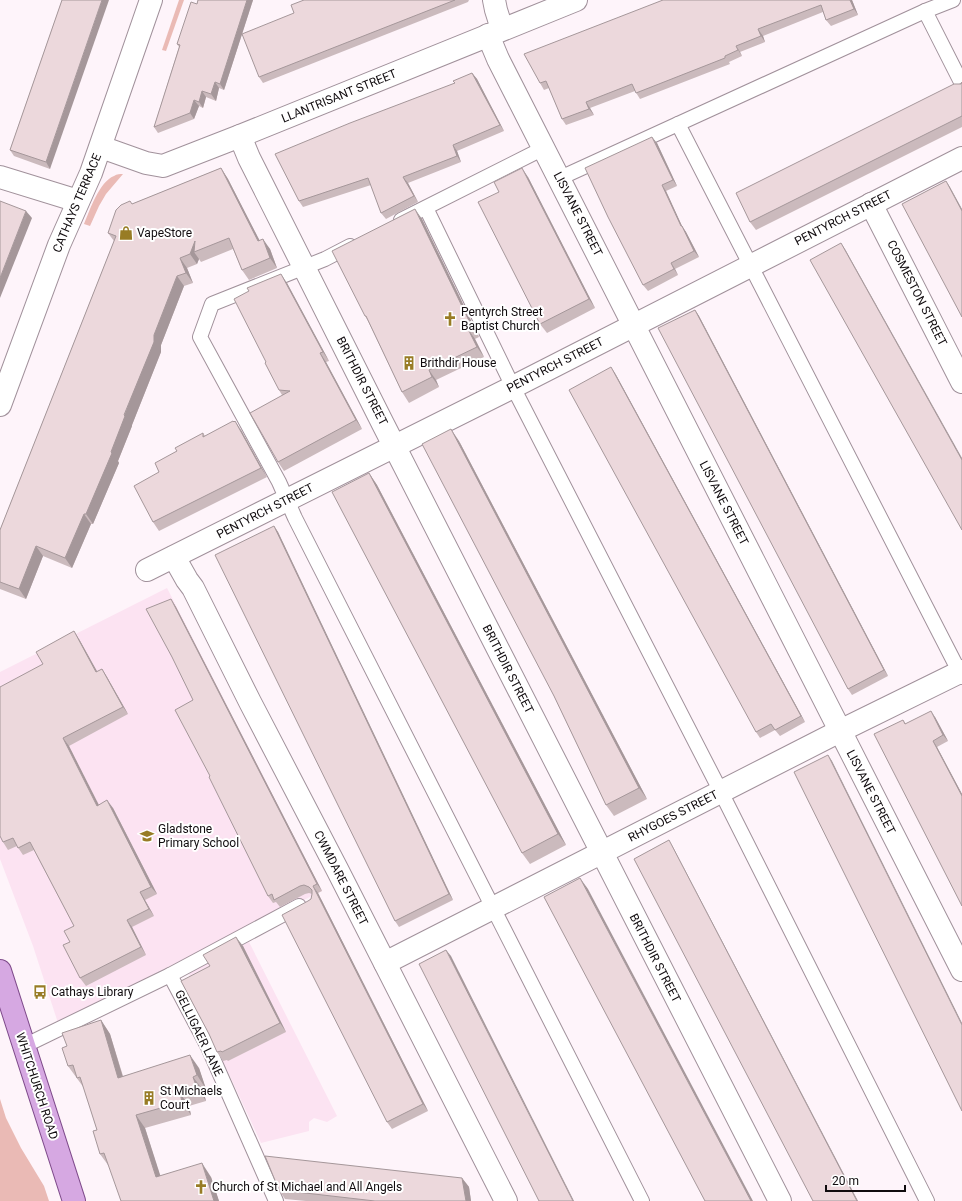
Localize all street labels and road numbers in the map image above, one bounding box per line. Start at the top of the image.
street label: LLANTRISANT STREET [279,66,399,126]
street label: CATHAYS TERRACE [50,151,104,255]
street label: LISVANE STREET [551,169,605,259]
street label: PENTYRCH STREET [792,188,894,248]
street label: COSMESTON STREET [884,238,950,348]
street label: BRITHDIR STREET [334,334,390,428]
street label: PENTYRCH STREET [504,335,606,395]
street label: LISVANE STREET [697,458,751,548]
street label: PENTYRCH STREET [214,481,316,541]
street label: BRITHDIR STREET [480,622,536,716]
street label: LISVANE STREET [844,747,898,837]
street label: RHYGOES STREET [626,787,720,845]
street label: CWMDARE STREET [311,828,371,928]
street label: BRITHDIR STREET [627,911,683,1005]
street label: GELLIGAER LANE [172,988,226,1079]
street label: WHITCHURCH ROAD [13,1031,61,1141]

